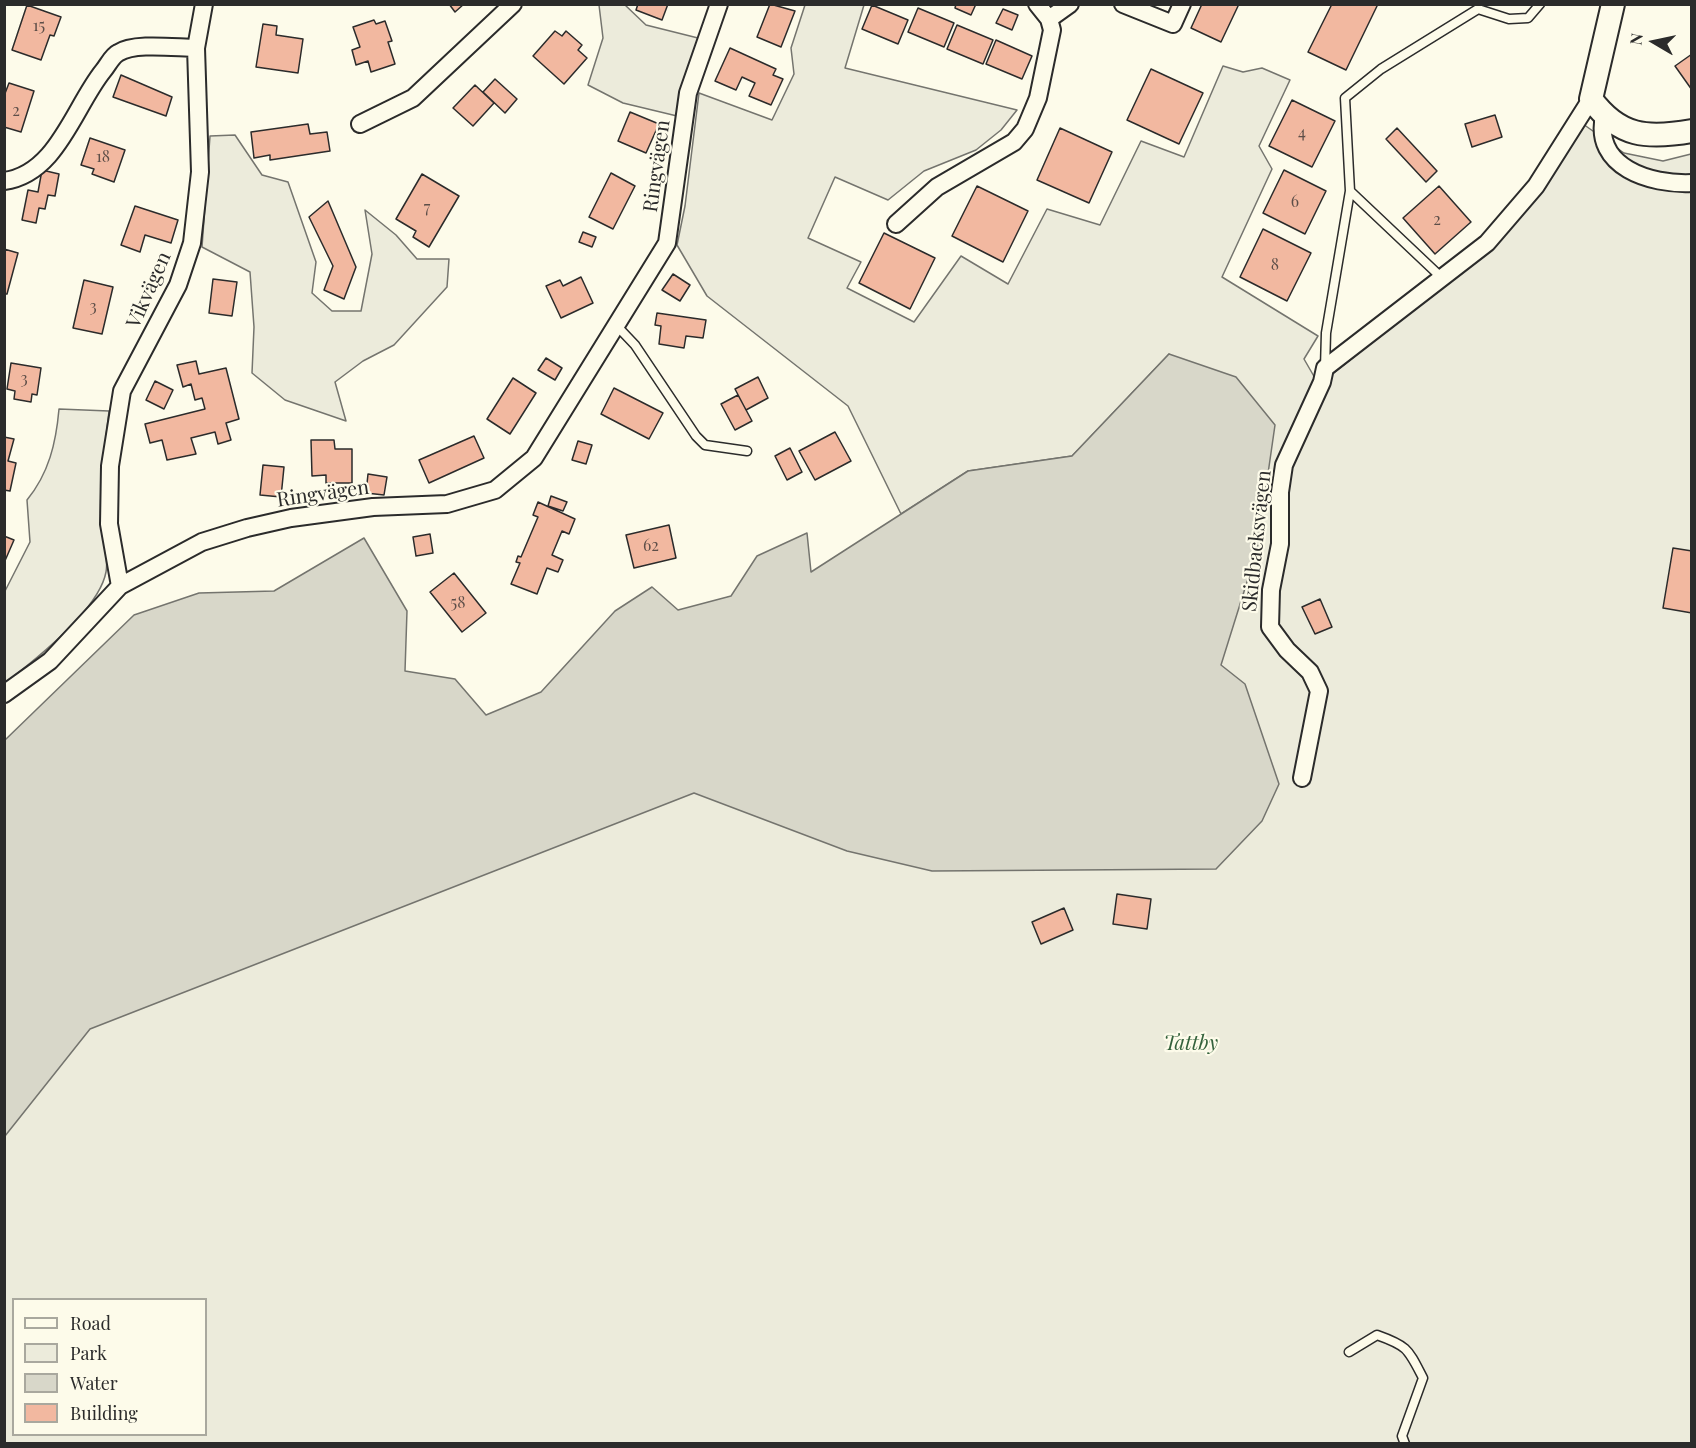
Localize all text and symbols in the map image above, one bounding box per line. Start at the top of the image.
north arrow [1624,12,1684,72]
house number: 15 [33,16,45,36]
text: N [1624,32,1647,46]
house number: 2 [12,101,20,121]
street label: Ringvägen [639,118,675,214]
house number: 4 [1298,123,1306,143]
house number: 18 [96,147,110,167]
house number: 6 [1291,192,1299,212]
house number: 7 [424,198,430,218]
house number: 2 [1433,210,1441,230]
street label: Vikvägen [122,248,176,332]
house number: 8 [1271,255,1279,275]
house number: 3 [89,297,97,317]
house number: 3 [20,369,28,389]
street label: Skidbacksvägen [1238,469,1276,613]
street label: Ringvägen [275,476,371,512]
house number: 62 [643,536,659,556]
house number: 58 [451,593,465,613]
park label: Tattby [1164,1032,1218,1056]
legend [12,1298,207,1436]
text: Road [70,1311,111,1335]
text: Park [70,1341,107,1365]
text: Water [70,1371,118,1395]
text: Building [70,1401,138,1425]

